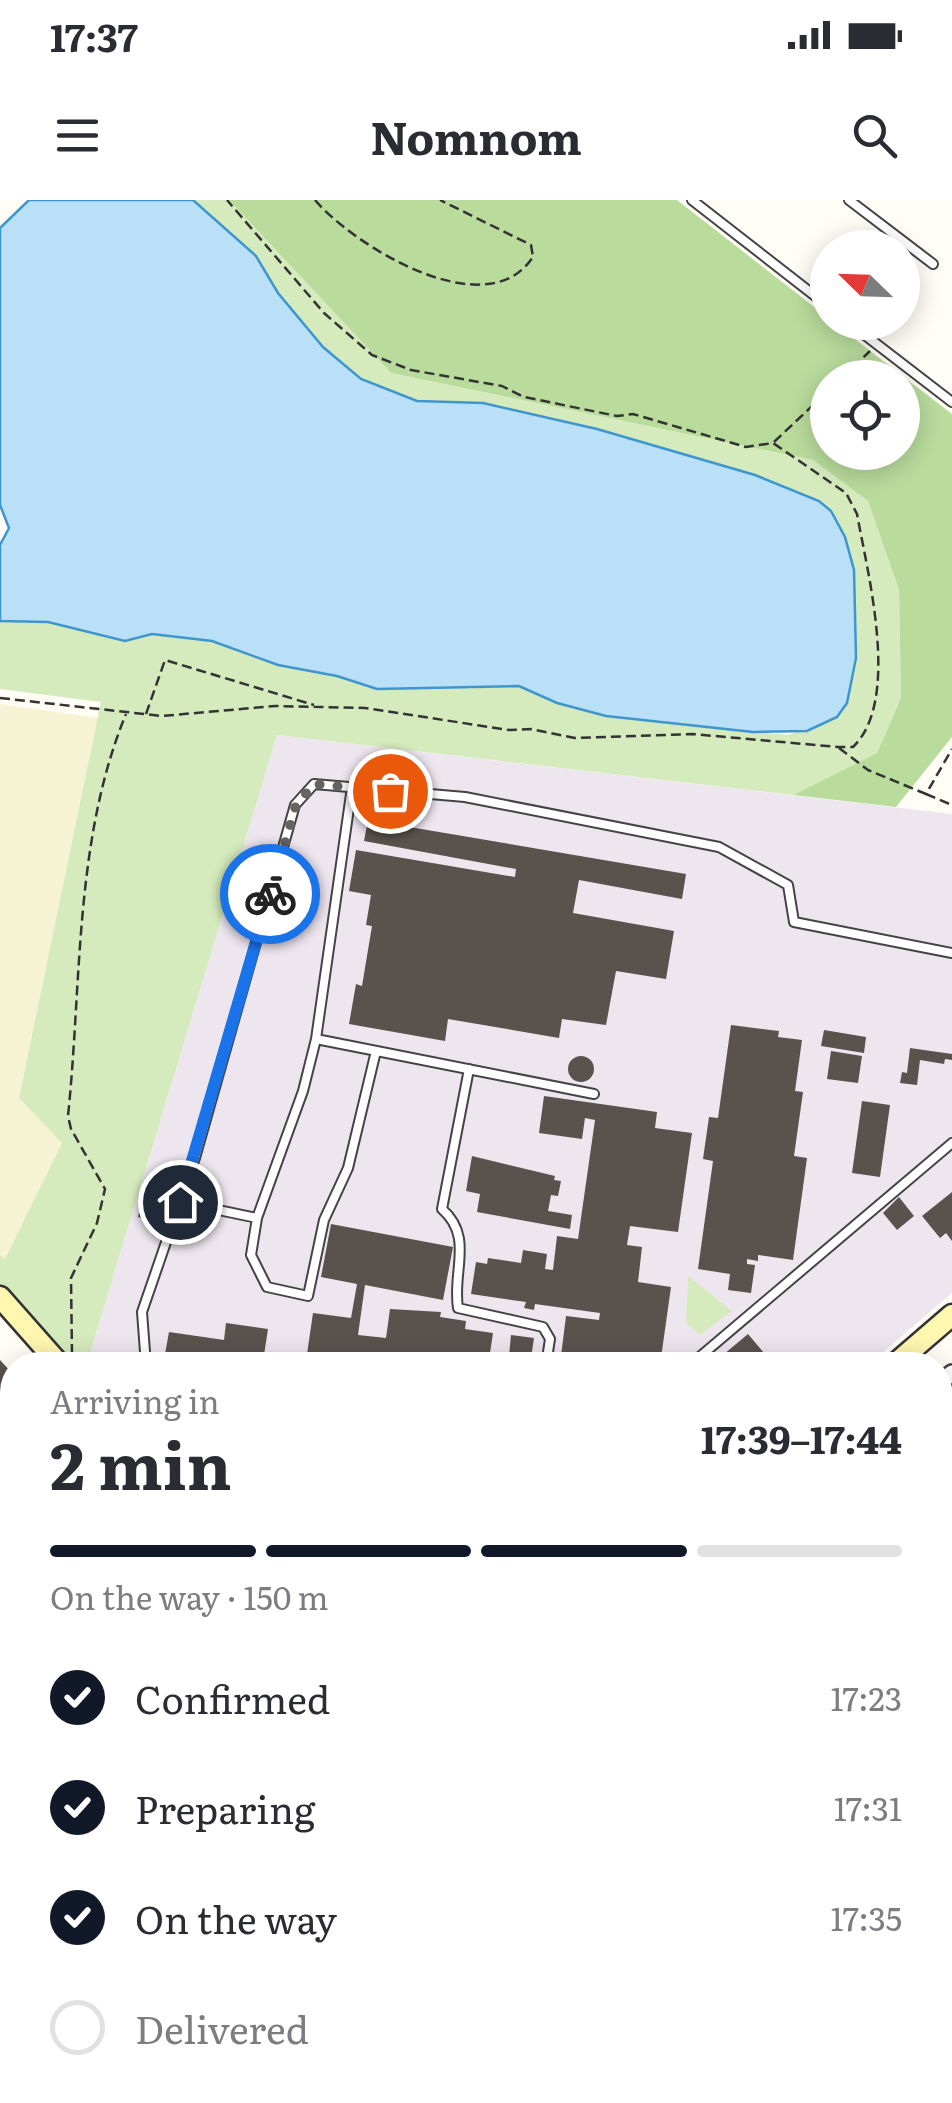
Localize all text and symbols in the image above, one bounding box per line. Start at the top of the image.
text: 17:37 [50,7,138,64]
text: Nomnom [370,102,582,169]
icon: menu [50,108,105,163]
icon: search [847,108,902,163]
north arrow [810,230,920,340]
map controls [810,230,920,470]
button: locate [810,360,920,470]
pin [348,749,433,834]
icon: bag [363,764,418,819]
courier [220,844,320,944]
icon: bike [243,867,298,922]
pin [138,1160,223,1245]
icon: home [153,1175,208,1230]
text: Arriving in [50,1376,220,1424]
text: 17:39–17:44 [701,1409,902,1466]
text: 2 min [50,1413,232,1510]
text: On the way · 150 m [50,1572,329,1620]
text: Confirmed [135,1669,330,1726]
icon: check [50,1670,105,1725]
text: 17:23 [830,1673,902,1721]
text: Preparing [135,1779,315,1836]
icon: check [50,1780,105,1835]
text: 17:31 [834,1783,902,1831]
text: On the way [135,1889,337,1946]
icon: check [50,1890,105,1945]
text: 17:35 [831,1893,902,1941]
text: Delivered [135,1999,309,2056]

